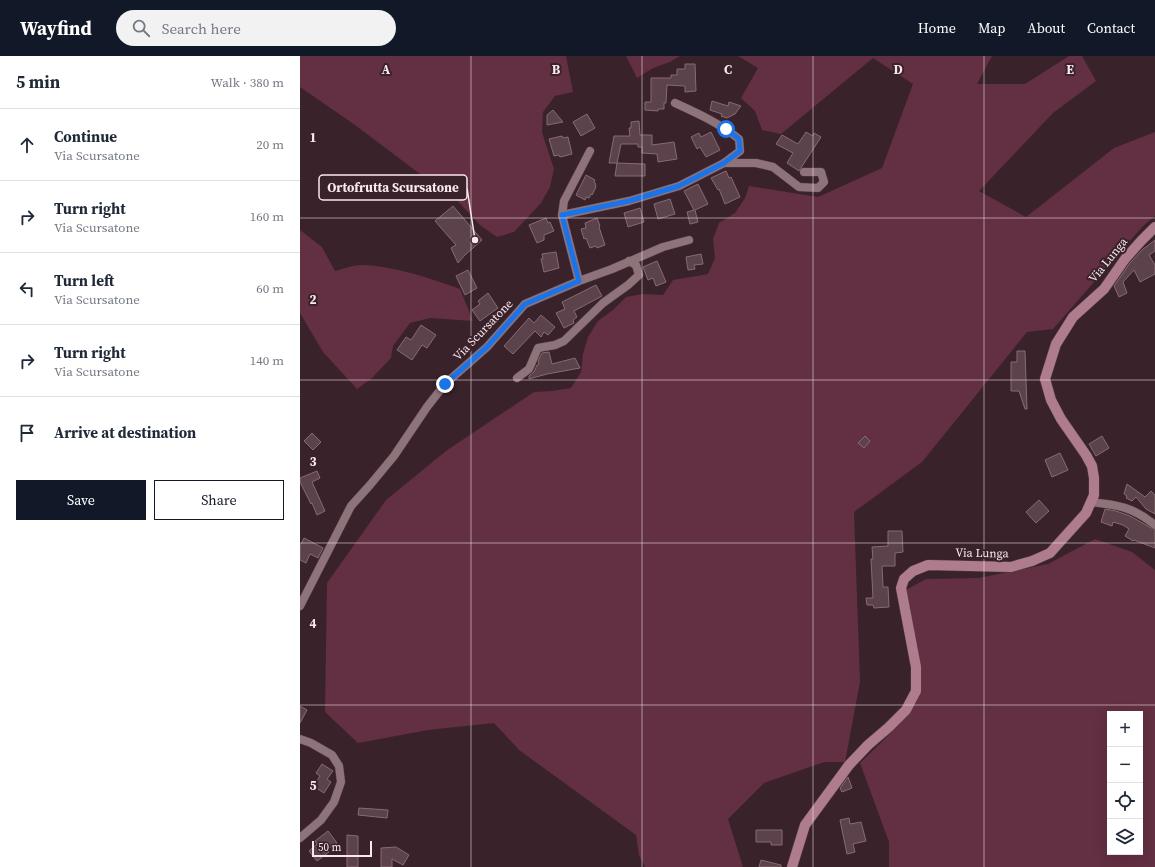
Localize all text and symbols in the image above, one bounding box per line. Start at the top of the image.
search box [116,10,396,46]
text: Wayfind [20,15,92,41]
icon: search [130,17,152,39]
text: Search here [162,18,241,39]
text: Home [918,18,956,38]
text: Map [978,18,1005,38]
text: About [1027,18,1065,38]
text: Contact [1087,18,1135,38]
text: A [382,61,391,78]
text: B [552,61,561,78]
text: C [724,61,732,78]
text: D [893,61,903,78]
text: E [1066,61,1074,78]
text: 5 min [16,70,60,94]
text: Walk · 380 m [211,74,284,91]
route start [717,120,735,138]
text: Continue [54,126,117,147]
text: 1 [309,129,317,146]
icon: ahead [16,134,38,156]
text: 20 m [256,136,284,153]
text: Via Scursatone [54,147,140,164]
callout: Ortofrutta Scursatone [319,175,467,200]
text: Ortofrutta Scursatone [327,179,459,196]
text: Turn right [54,198,126,219]
icon: right [16,206,38,228]
text: 160 m [250,208,284,225]
text: Via Scursatone [54,219,140,236]
street label: Via Lunga [1085,234,1132,286]
text: Turn left [54,270,114,291]
icon: left [16,278,38,300]
text: 60 m [256,280,284,297]
text: Via Scursatone [54,291,140,308]
text: 2 [309,291,317,308]
street label: Via Scursatone [450,296,516,364]
text: Turn right [54,342,126,363]
icon: right [16,350,38,372]
text: 140 m [250,352,284,369]
text: Via Scursatone [54,363,140,380]
route end [436,375,454,393]
icon: arrive [16,422,38,444]
text: Arrive at destination [54,422,196,443]
text: 3 [309,453,317,470]
button: Save [16,480,146,520]
button: Share [154,480,284,520]
street label: Via Lunga [955,545,1010,561]
text: 4 [309,615,317,632]
map controls [1107,711,1143,855]
button: + [1107,711,1143,747]
button: − [1107,747,1143,783]
text: 5 [309,777,317,794]
button: locate [1107,783,1143,819]
button: layers [1107,819,1143,855]
scale bar [312,839,372,858]
text: 50 m [318,840,341,855]

